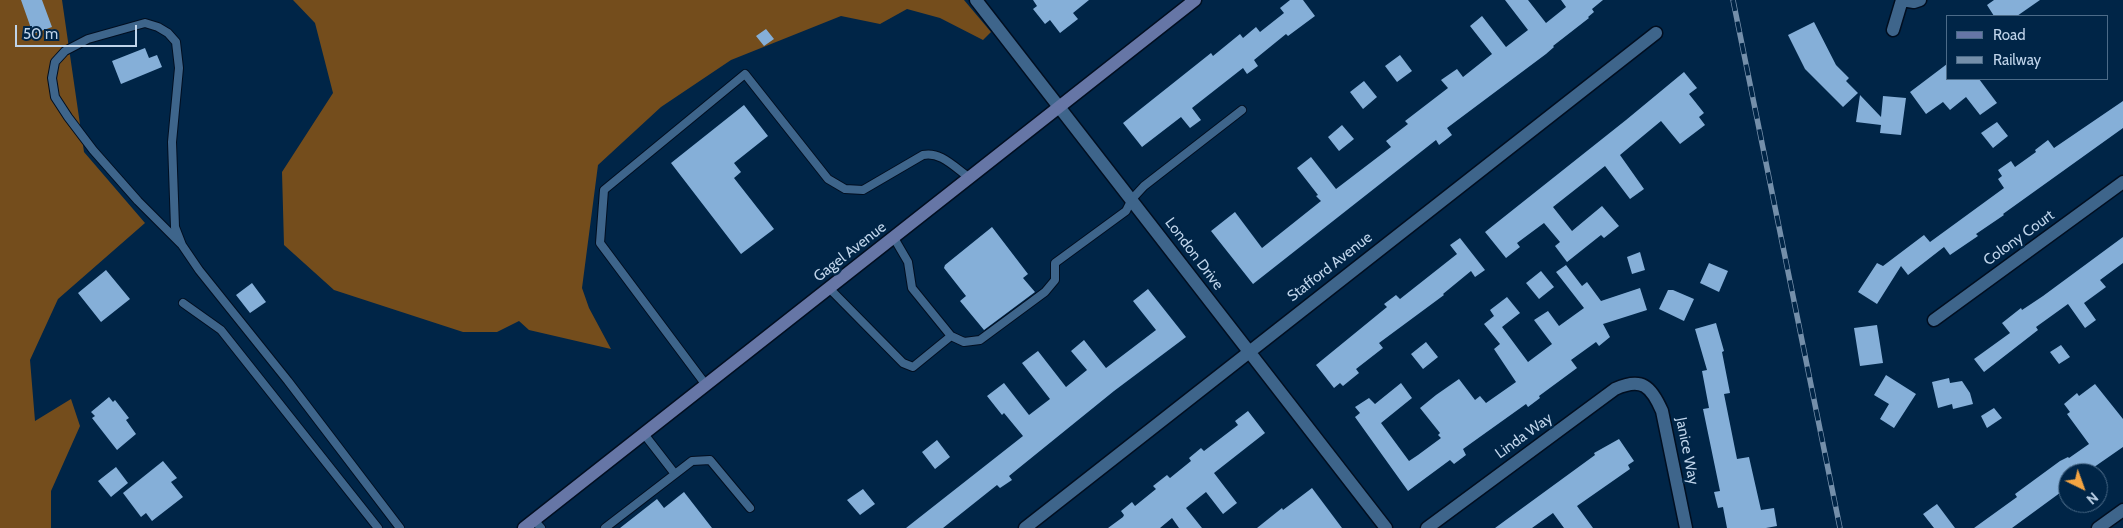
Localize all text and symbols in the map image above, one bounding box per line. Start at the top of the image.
scale bar [18,15,140,47]
legend [1946,15,2108,80]
text: 50 m [23,25,58,43]
text: Road [1993,26,2026,44]
text: Railway [1993,51,2041,69]
street label: Colony Court [1980,206,2058,270]
street label: London Drive [1161,214,1227,294]
street label: Gagel Avenue [810,218,890,286]
street label: Stafford Avenue [1284,228,1376,306]
street label: Linda Way [1492,409,1556,463]
street label: Janice Way [1672,416,1702,486]
north arrow [2058,463,2108,513]
text: N [2083,488,2102,508]

